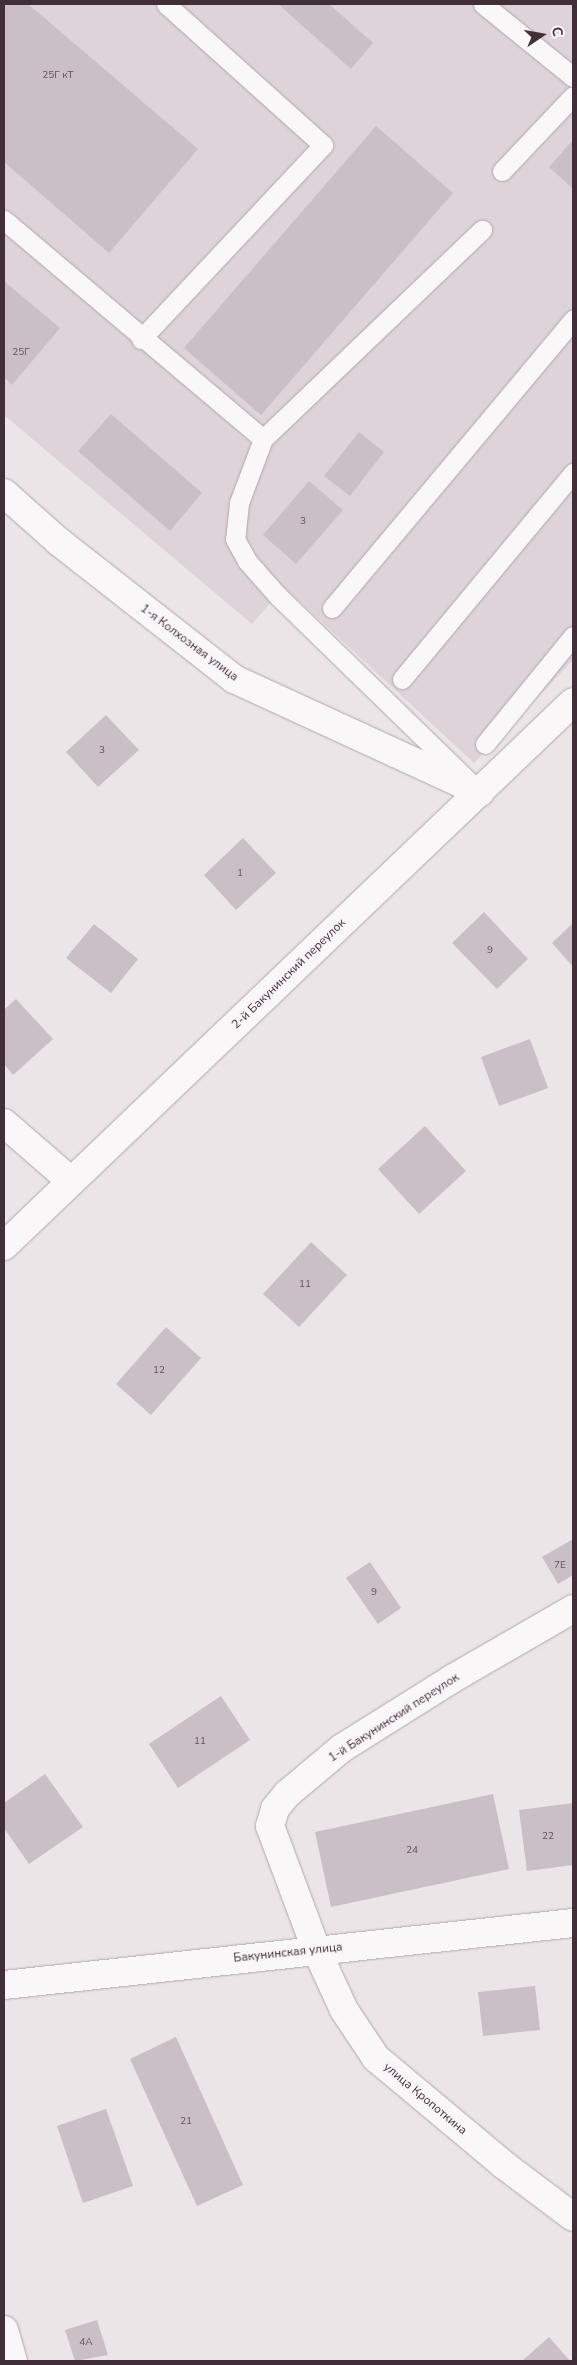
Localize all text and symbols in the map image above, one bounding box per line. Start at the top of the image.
north arrow [517,10,567,60]
text: С [547,25,567,38]
house number: 25Г кТ [42,70,74,82]
house number: 25Г [12,347,30,359]
house number: 3 [300,516,306,528]
street label: 1-я Колхозная улица [137,602,241,684]
house number: 3 [99,745,105,757]
house number: 1 [237,868,243,880]
street label: 2-й Бакунинский переулок [229,916,349,1032]
house number: 9 [487,945,493,957]
house number: 11 [299,1279,311,1291]
house number: 12 [153,1365,165,1377]
house number: 7Е [554,1560,566,1572]
house number: 9 [371,1587,377,1599]
street label: 1-й Бакунинский переулок [326,1670,462,1766]
house number: 11 [194,1736,206,1748]
house number: 22 [542,1831,554,1843]
house number: 24 [406,1845,418,1857]
street label: Бакунинская улица [233,1940,343,1966]
street label: улица Кропоткина [380,2060,470,2138]
house number: 21 [180,2116,192,2128]
house number: 4А [79,2337,93,2349]

